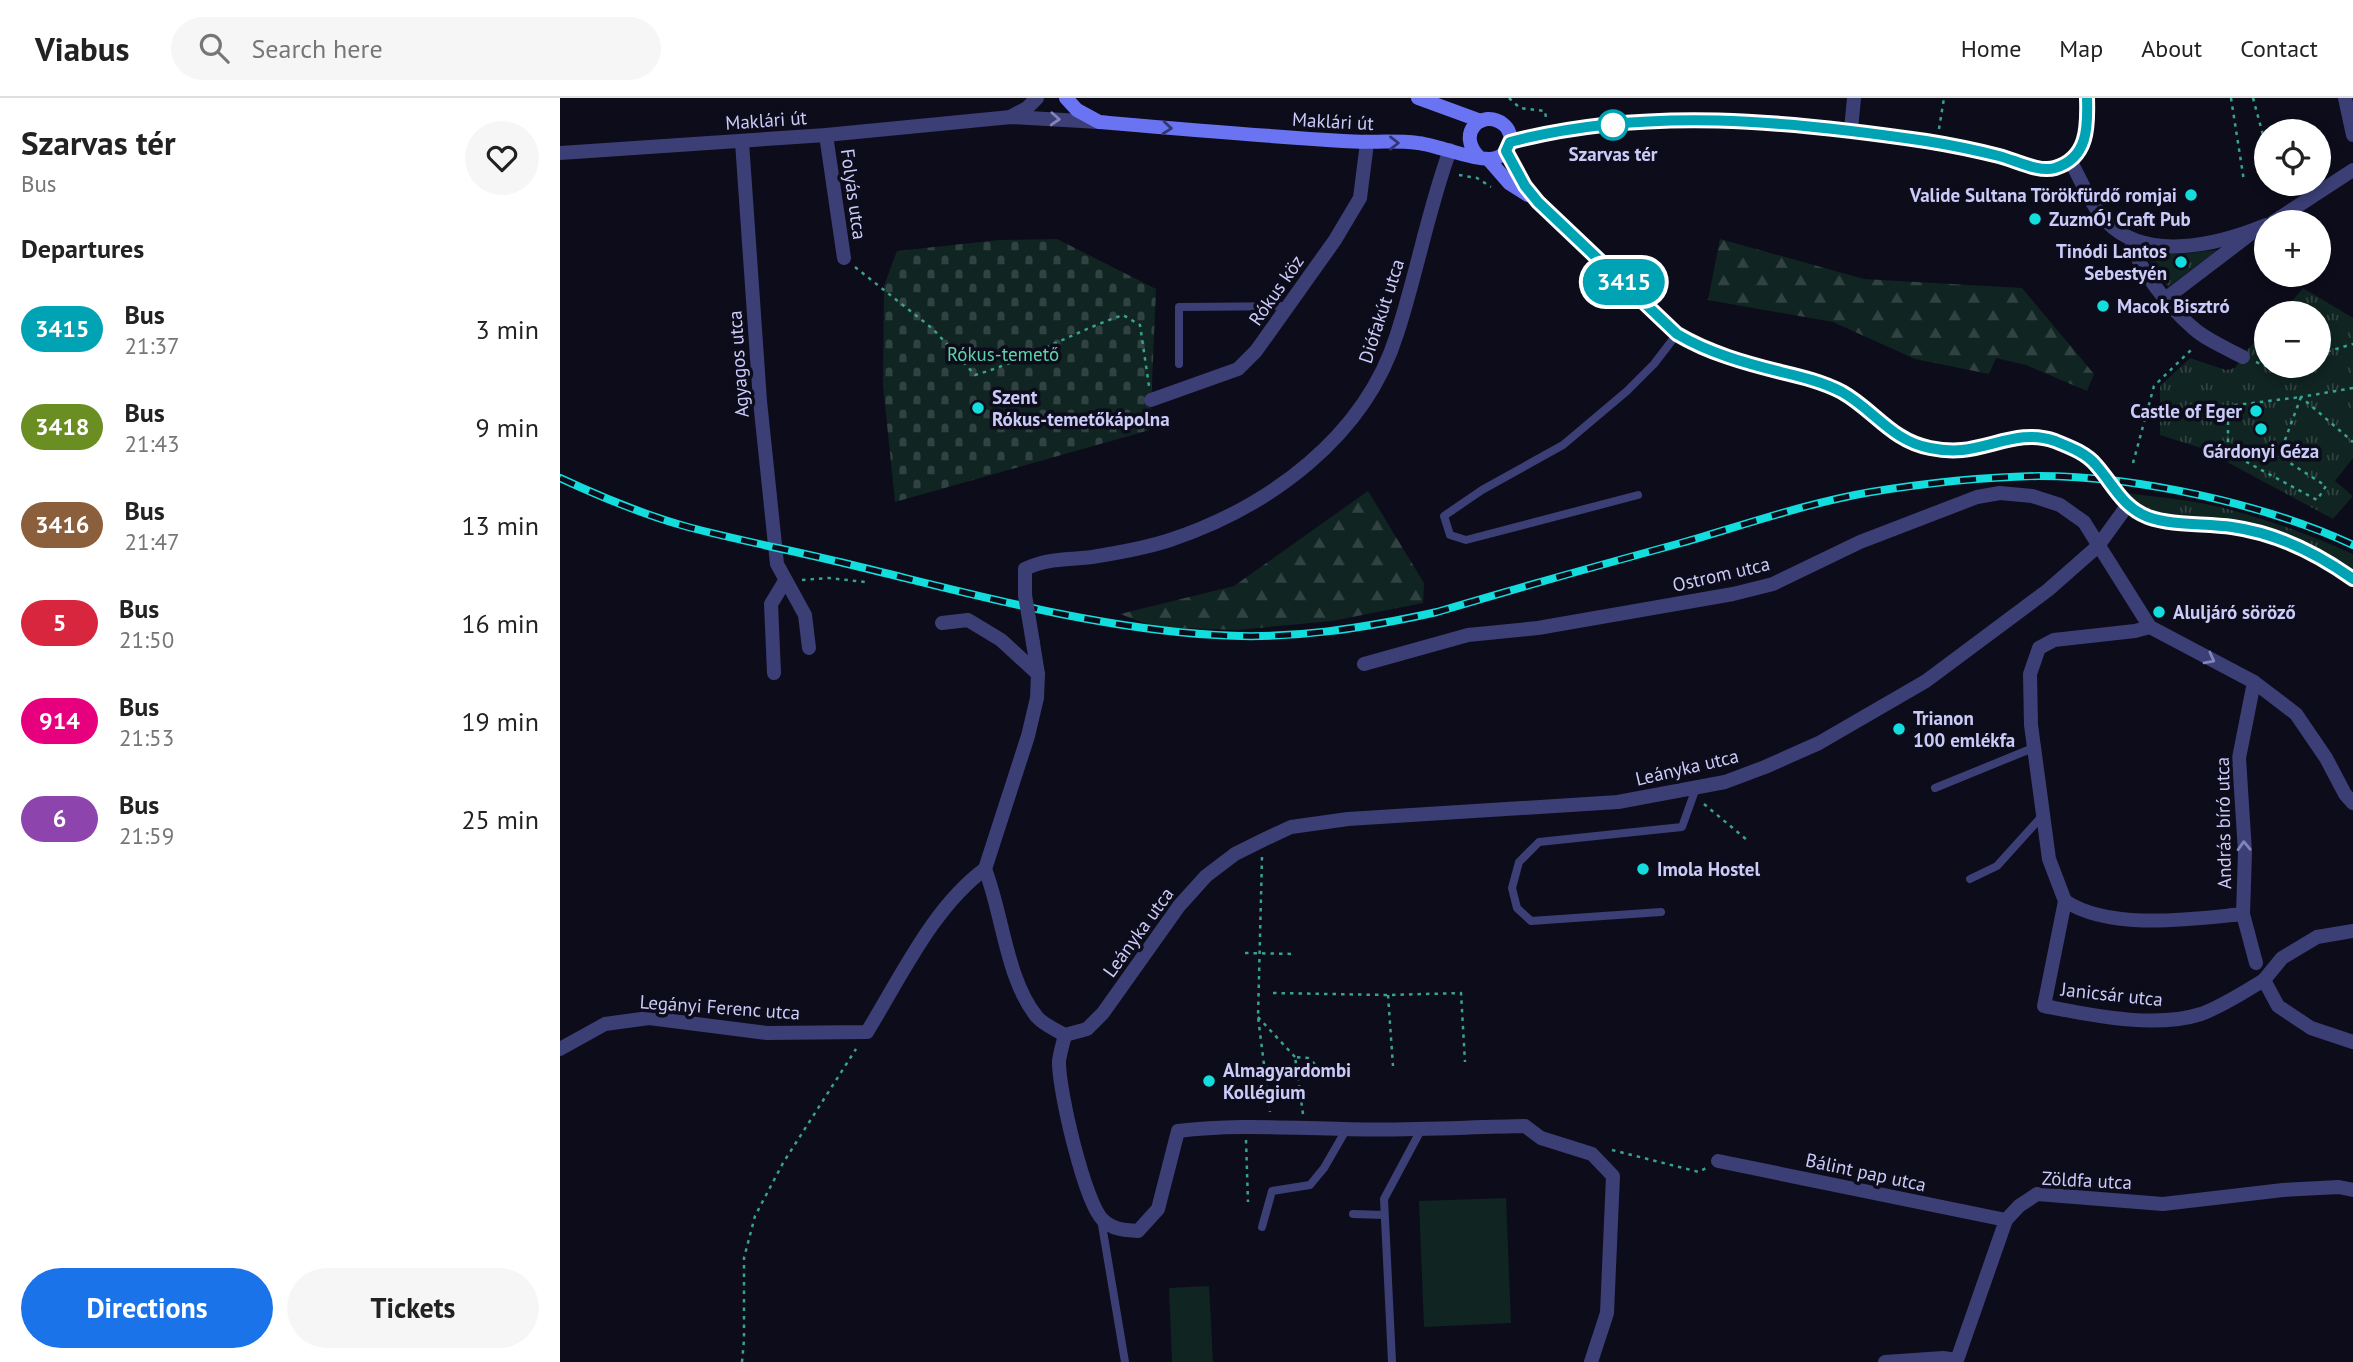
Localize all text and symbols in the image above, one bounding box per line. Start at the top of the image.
search box [171,17,661,80]
text: Viabus [35,27,129,70]
icon: search [195,29,233,67]
text: Search here [251,32,383,65]
text: Home [1961,33,2021,64]
text: Map [2059,33,2103,64]
text: About [2141,33,2202,64]
text: Contact [2240,33,2318,64]
street label: Maklári út [724,105,808,135]
street label: Maklári út [1292,107,1375,135]
marker: Szarvas tér [1598,110,1628,140]
one-way arrow [1050,112,1061,127]
map controls [2254,119,2331,378]
button: locate [2254,119,2331,196]
one-way arrow [1162,120,1173,135]
text: Szarvas tér [21,121,176,164]
button: heart [465,121,539,195]
one-way arrow [1389,135,1400,151]
place label: Szarvas tér [1568,142,1658,166]
street label: Folyás utca [836,147,872,241]
text: Bus [21,169,57,198]
place label: Valide Sultana Törökfürdő romjai [1909,183,2177,207]
marker: Valide Sultana Törökfürdő romjai [2183,187,2199,203]
place label: ZuzmÓ! Craft Pub [2049,207,2191,231]
button: + [2254,210,2331,287]
marker: ZuzmÓ! Craft Pub [2027,211,2043,227]
text: Departures [21,232,144,265]
place label: Tinódi Lantos Sebestyén [2056,239,2167,285]
street label: Rókus köz [1243,250,1309,330]
marker: Tinódi Lantos Sebestyén [2173,254,2189,270]
street label: Diófakút utca [1353,256,1409,366]
line badge: 3415 [1575,259,1673,305]
text: 3415 [1597,266,1651,297]
place label: Macok Bisztró [2117,294,2230,318]
text: Bus [124,298,165,331]
marker: Macok Bisztró [2095,298,2111,314]
button: − [2254,301,2331,378]
street label: Agyagos utca [722,310,754,418]
text: 3415 [35,313,89,344]
text: 3 min [476,313,539,346]
text: 21:37 [124,331,180,360]
park label: Rókus-temető [947,342,1059,366]
place label: Szent Rókus-temetőkápolna [992,385,1170,431]
text: Bus [124,396,165,429]
place label: Castle of Eger [2130,399,2242,423]
marker: Szent Rókus-temetőkápolna [970,400,986,416]
marker: Castle of Eger [2248,403,2264,419]
text: 3418 [35,411,89,442]
text: 9 min [476,411,539,444]
marker: Gárdonyi Géza [2253,421,2269,437]
text: 21:43 [124,429,180,458]
place label: Gárdonyi Géza [2203,439,2319,463]
text: Bus [124,494,165,527]
text: 3416 [35,509,89,540]
text: 13 min [461,509,539,542]
text: 21:47 [124,527,180,556]
street label: Ostrom utca [1670,551,1772,597]
text: Bus [119,592,159,625]
place label: Aluljáró söröző [2173,600,2296,624]
marker: Aluljáró söröző [2151,604,2167,620]
text: 5 [53,607,66,638]
text: 16 min [461,607,539,640]
text: 21:50 [119,625,174,654]
one-way arrow [2203,651,2215,665]
text: Bus [119,690,159,723]
text: 914 [39,705,80,736]
text: 19 min [461,705,539,738]
place label: Trianon 100 emlékfa [1913,706,2015,752]
marker: Trianon 100 emlékfa [1891,721,1907,737]
text: 21:53 [119,723,174,752]
street label: Leányka utca [1633,743,1741,791]
street label: András bíró utca [2210,757,2236,889]
text: Bus [119,788,159,821]
text: 6 [53,803,66,834]
text: 25 min [461,803,539,836]
text: 21:59 [119,821,174,850]
one-way arrow [2237,840,2252,851]
place label: Imola Hostel [1657,857,1761,881]
marker: Imola Hostel [1635,861,1651,877]
street label: Leányka utca [1097,882,1179,982]
street label: Janicsár utca [2059,977,2164,1011]
street label: Legányi Ferenc utca [639,989,801,1025]
place label: Almagyardombi Kollégium [1223,1058,1351,1104]
marker: Almagyardombi Kollégium [1201,1073,1217,1089]
street label: Bálint pap utca [1804,1148,1928,1196]
street label: Zöldfa utca [2041,1166,2133,1194]
button: Directions [21,1268,273,1348]
button: Tickets [287,1268,539,1348]

